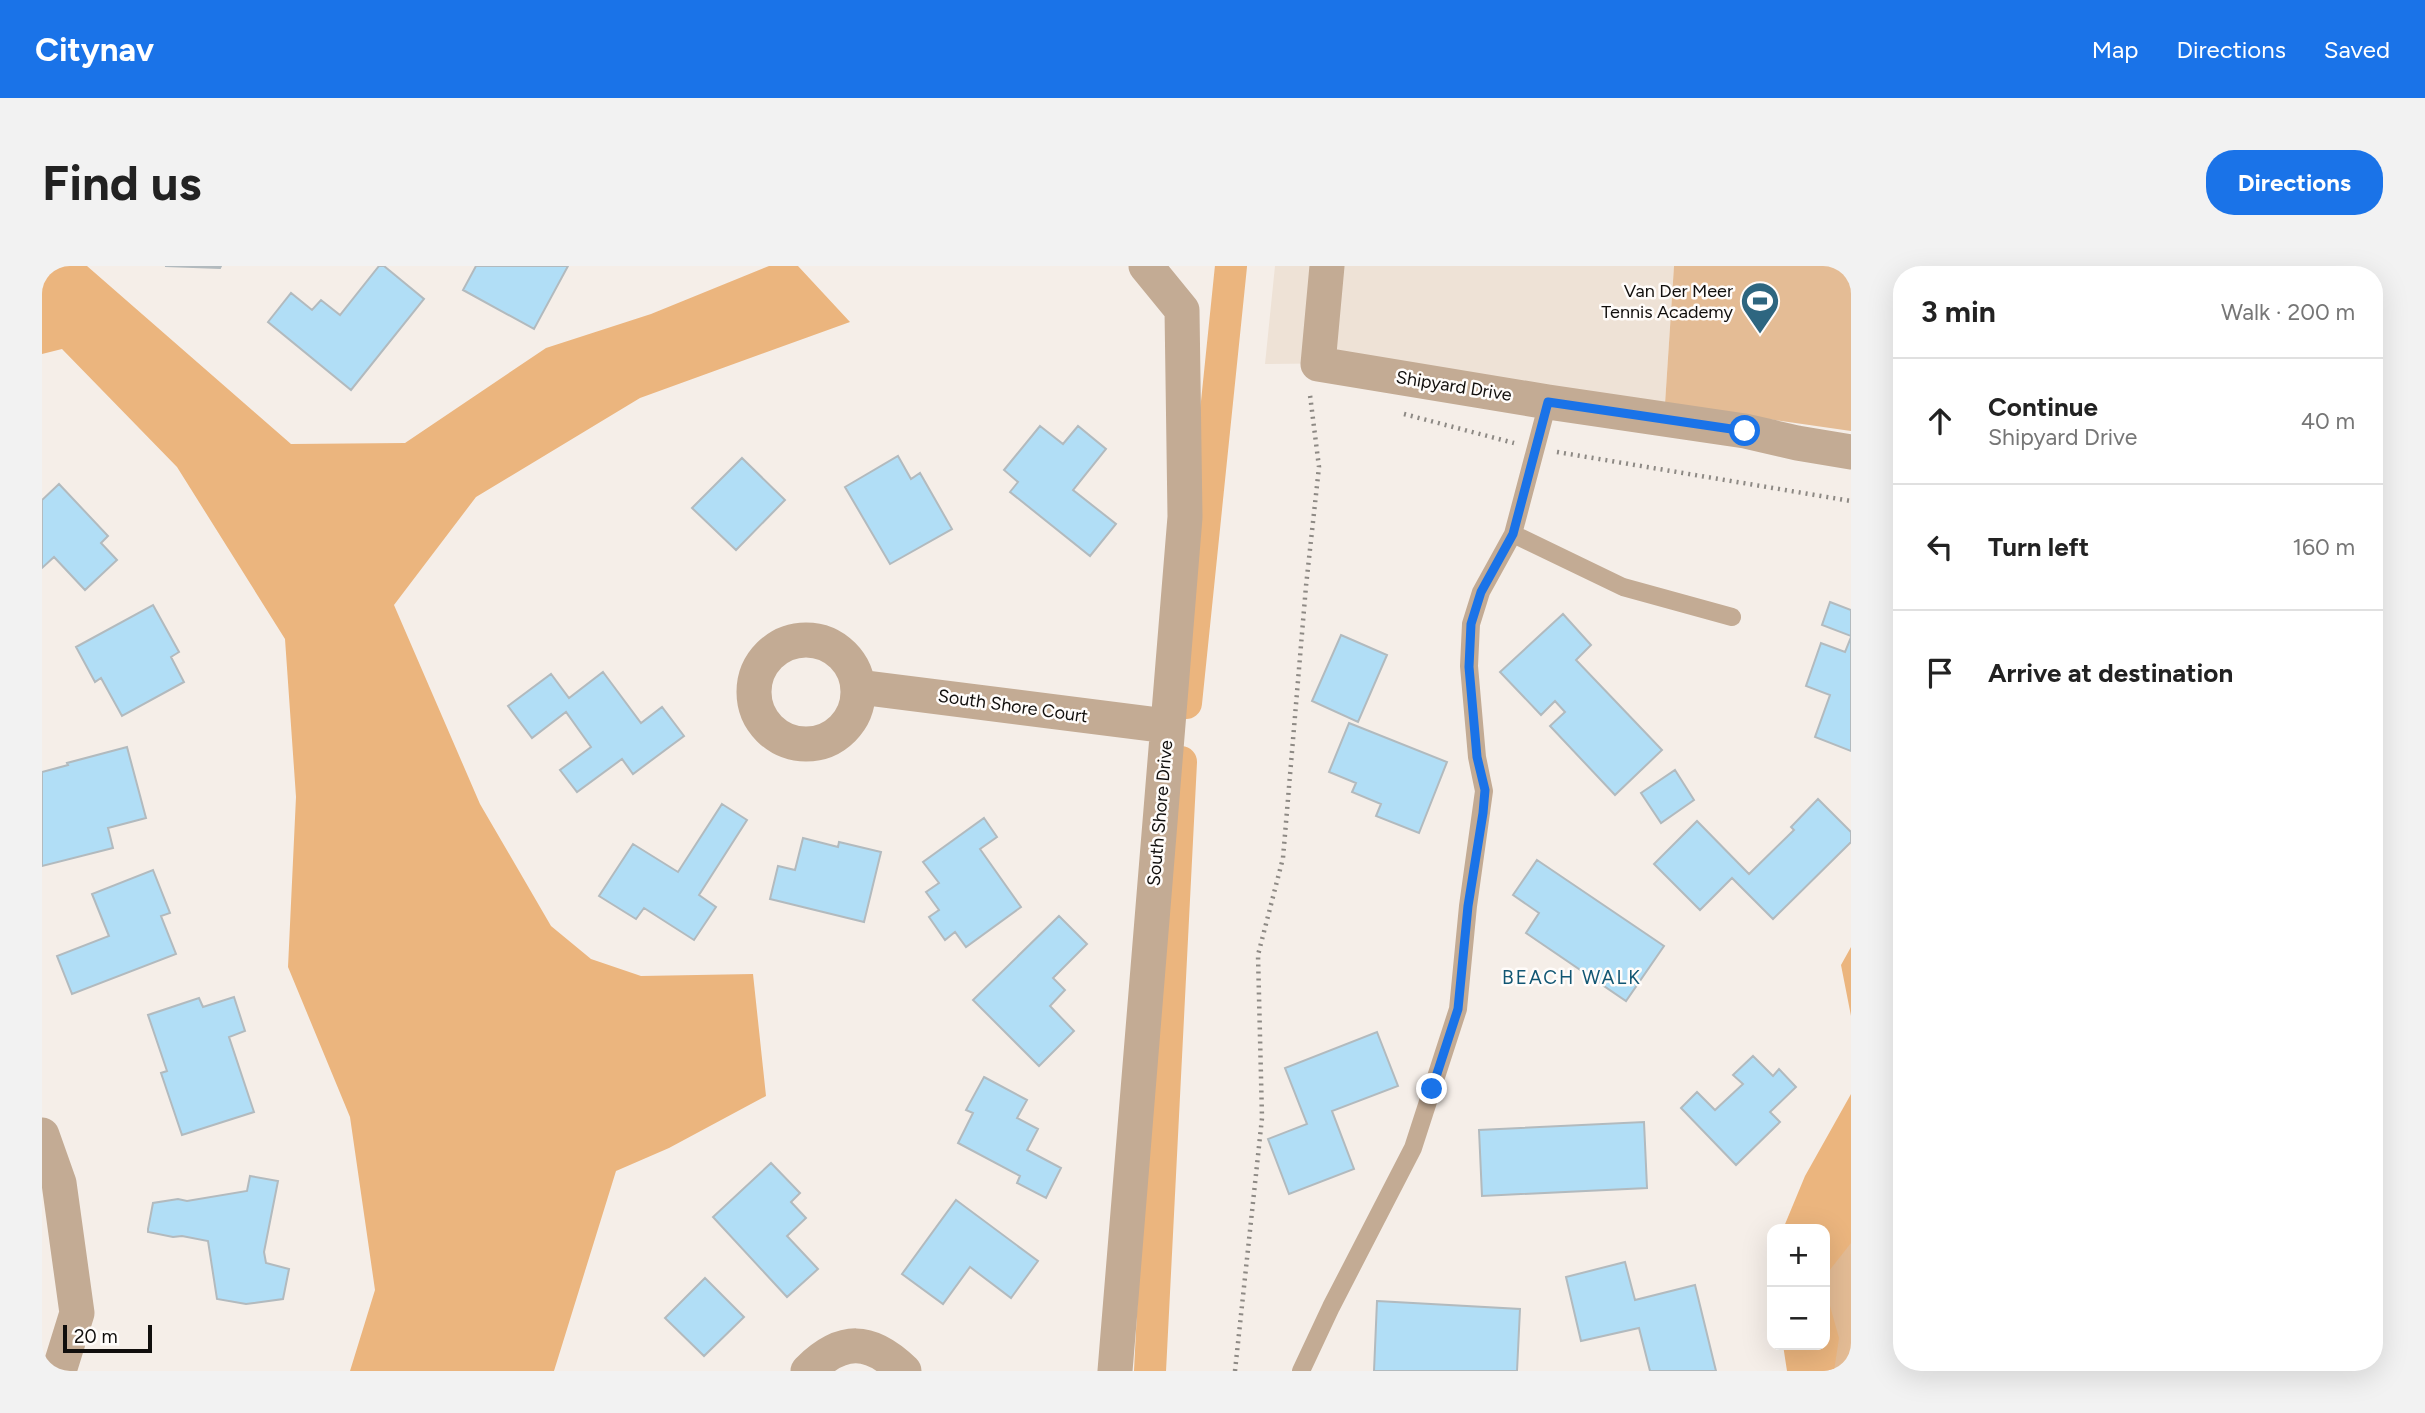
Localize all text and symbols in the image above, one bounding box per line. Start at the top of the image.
text: Citynav [35,30,154,69]
text: Map [2092,35,2138,64]
text: Directions [2176,35,2286,64]
text: Saved [2324,35,2390,64]
button: Directions [2206,150,2383,215]
text: Find us [42,153,201,212]
place label: Van Der Meer Tennis Academy [1601,280,1734,323]
sports icon: Van Der Meer Tennis Academy [1739,280,1781,335]
text: 3 min [1921,293,1996,330]
text: Walk · 200 m [2221,298,2355,326]
street label: Shipyard Drive [1395,366,1514,406]
text: Continue [1988,391,2098,423]
icon: ahead [1921,402,1959,440]
text: 40 m [2301,407,2355,435]
route start [1729,415,1760,446]
text: Shipyard Drive [1988,423,2137,451]
icon: left [1921,528,1959,566]
text: Turn left [1988,531,2089,563]
text: 160 m [2292,533,2355,561]
icon: arrive [1921,654,1959,692]
text: Arrive at destination [1988,657,2233,689]
street label: South Shore Court [937,685,1090,727]
street label: South Shore Drive [1143,739,1177,887]
district label: BEACH WALK [1502,966,1642,989]
route end [1416,1073,1447,1104]
map controls [1767,1224,1830,1350]
button: + [1767,1224,1830,1287]
button: − [1767,1287,1830,1350]
scale bar [63,1322,152,1354]
text: 20 m [74,1325,118,1348]

